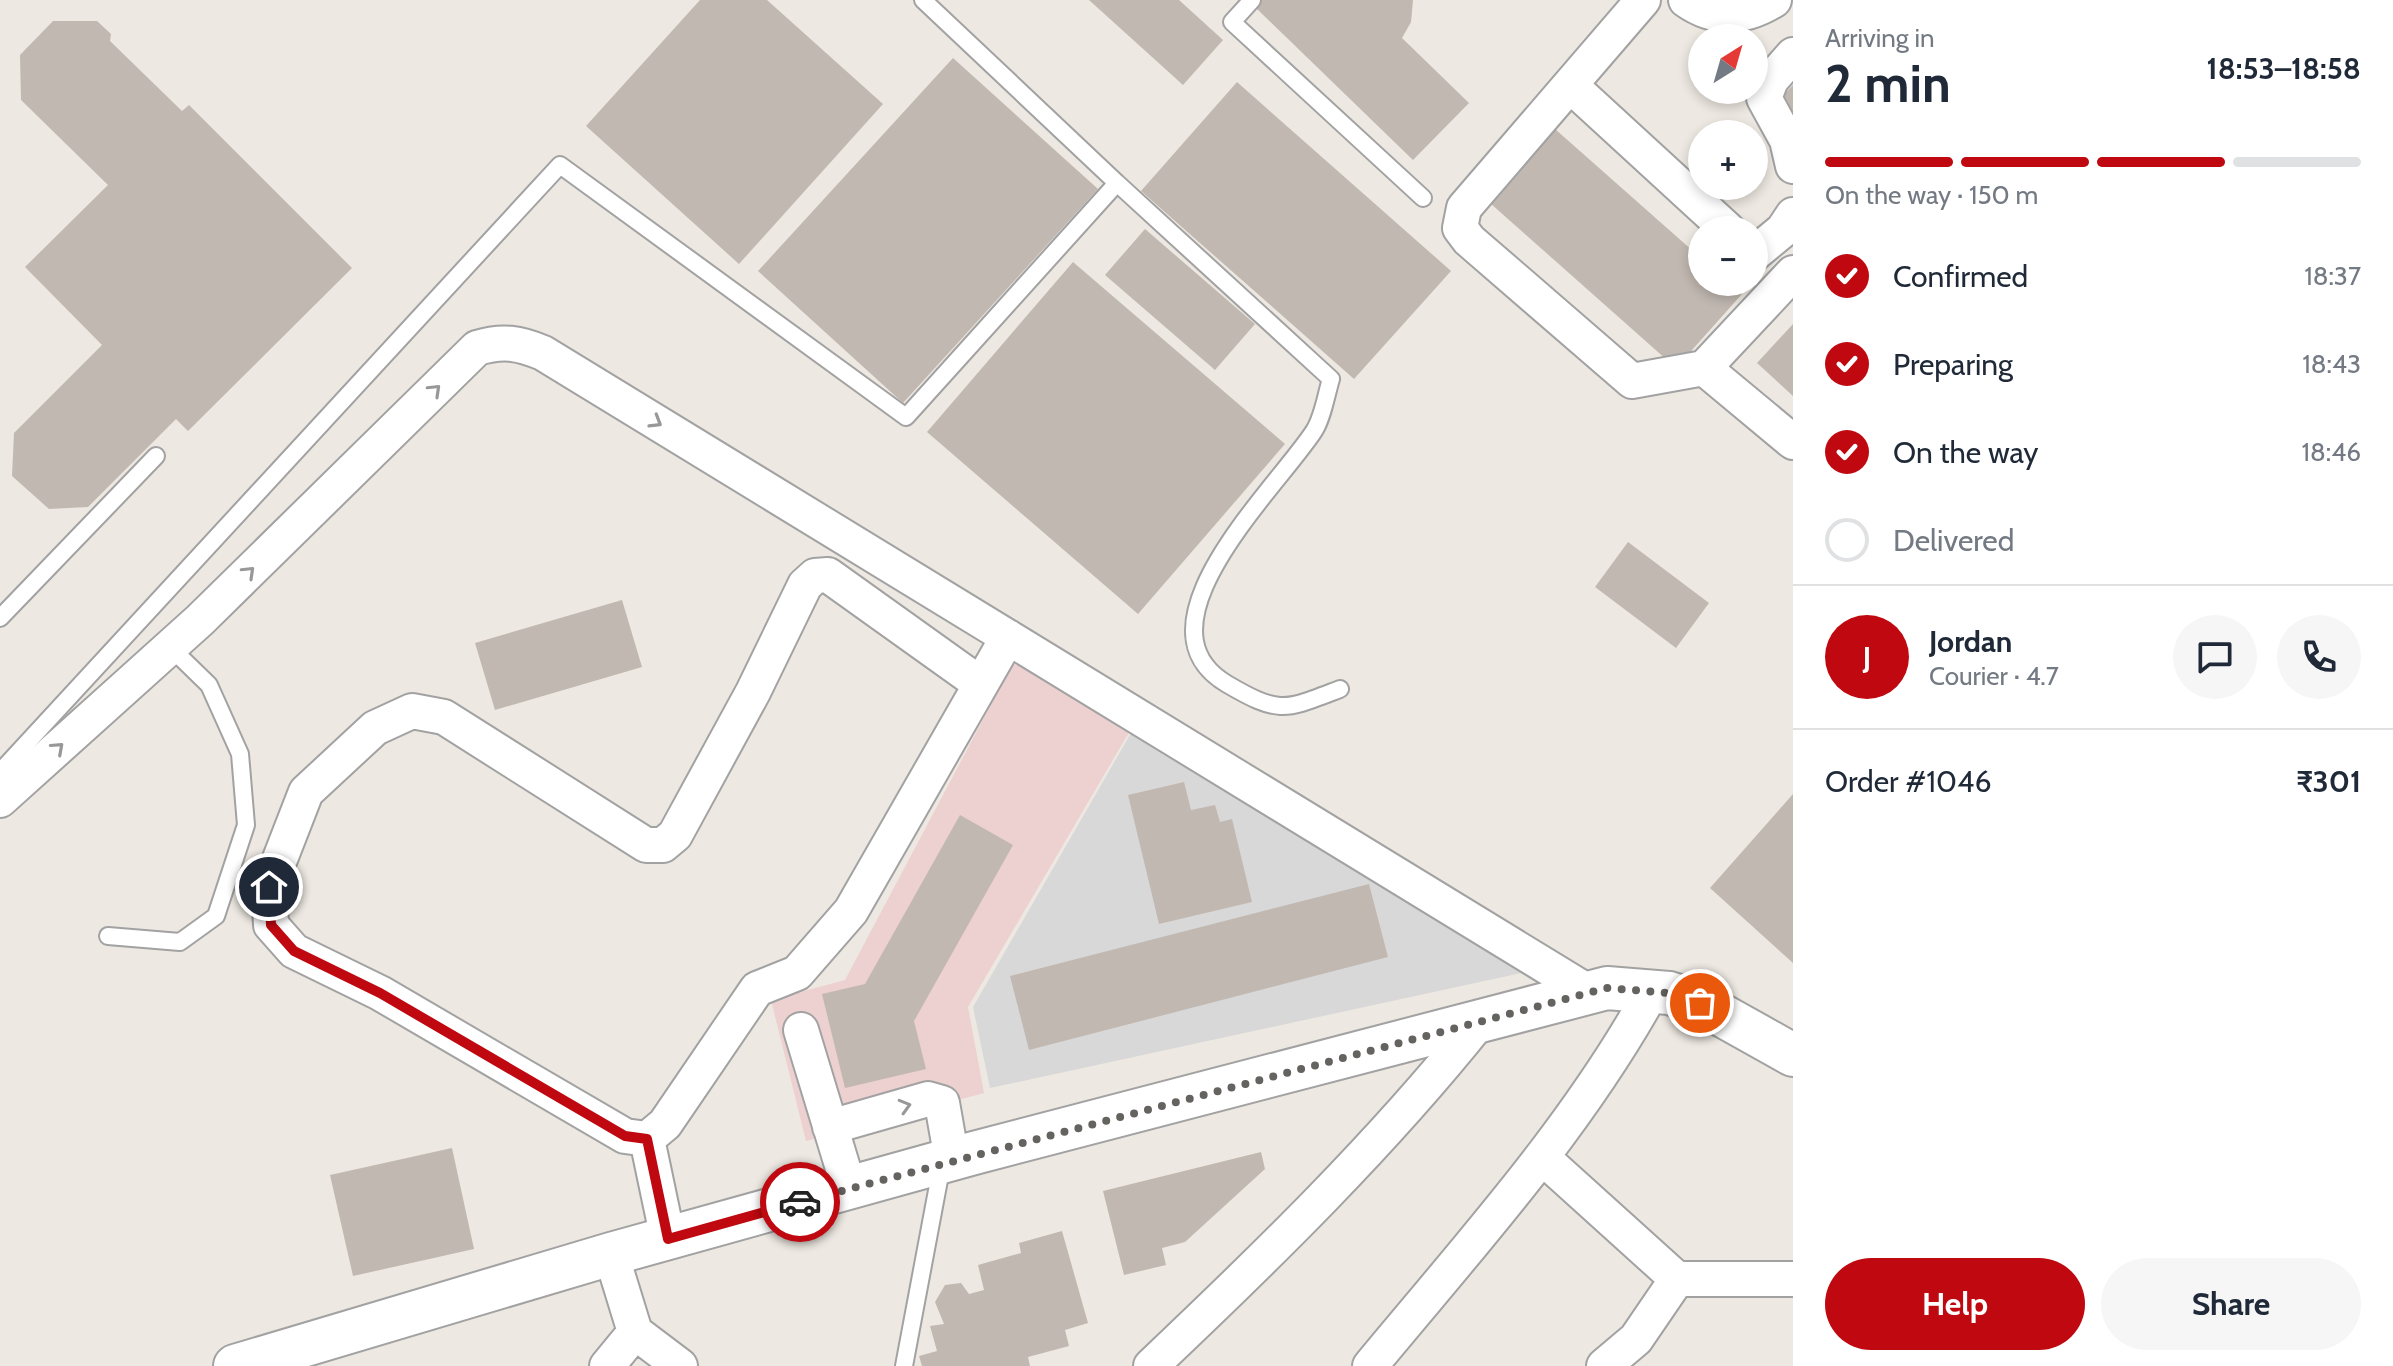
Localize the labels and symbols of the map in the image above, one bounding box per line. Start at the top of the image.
north arrow [1688,24,1768,104]
one-way arrow [426,385,440,399]
one-way arrow [647,412,661,427]
one-way arrow [240,567,254,581]
one-way arrow [49,743,63,757]
pin [235,853,303,921]
pin [1666,969,1734,1037]
one-way arrow [898,1099,912,1115]
courier [760,1162,840,1242]

